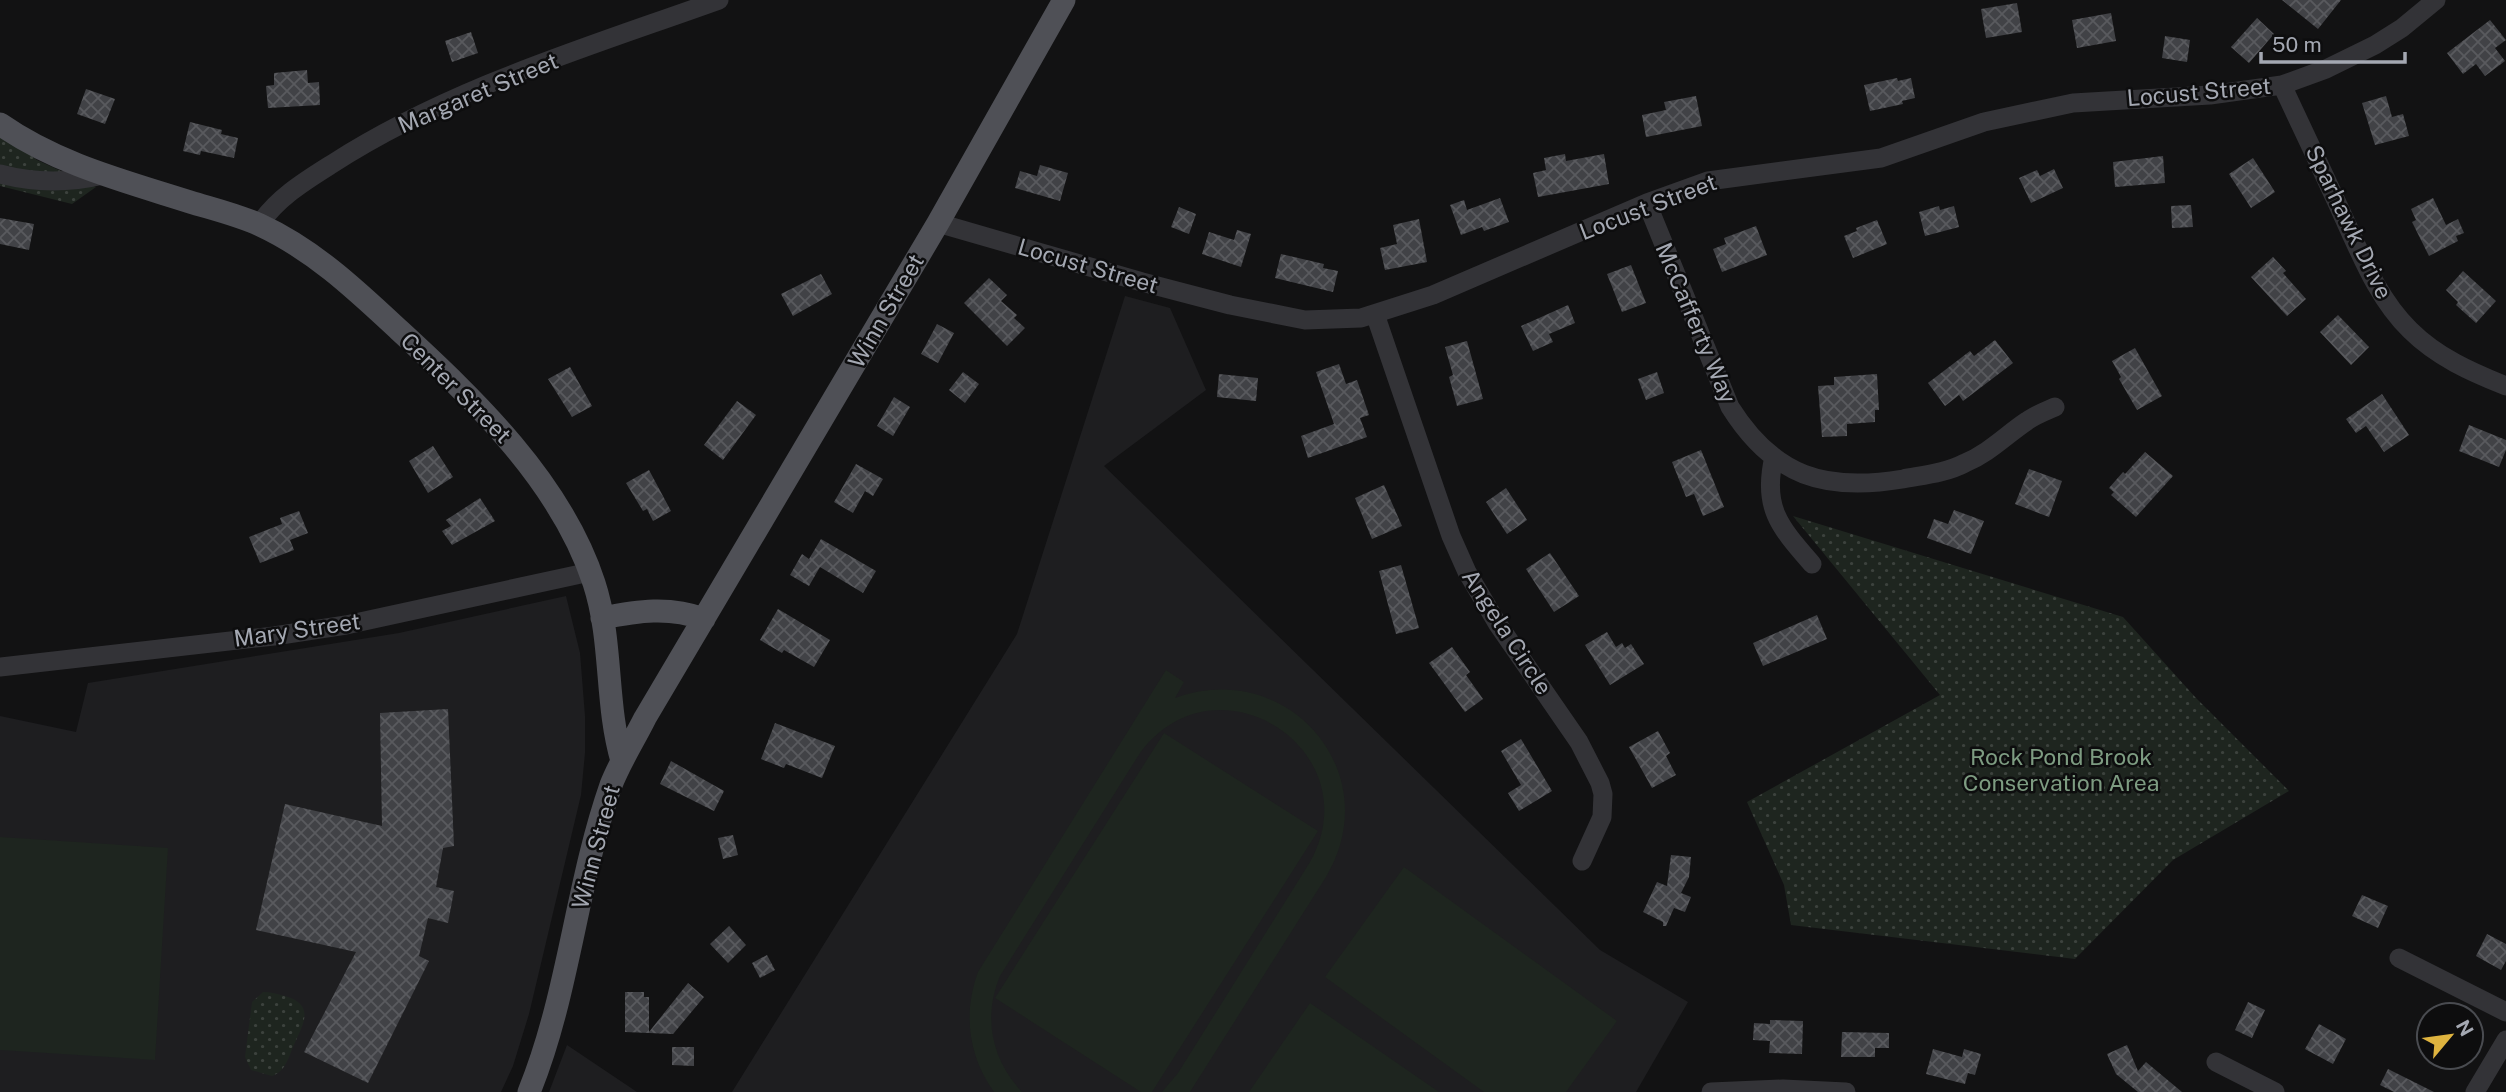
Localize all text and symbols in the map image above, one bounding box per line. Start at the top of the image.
scale bar [2261,21,2404,65]
text: 50 m [2272,32,2322,57]
street label: Margaret Street [394,47,562,138]
street label: Locust Street [2126,72,2272,111]
street label: Sparhawk Drive [2301,140,2398,303]
street label: Locust Street [1575,168,1720,245]
street label: Locust Street [1015,233,1161,298]
street label: McCafferty Way [1650,238,1742,407]
street label: Winn Street [842,249,929,373]
street label: Center Street [396,327,517,448]
street label: Angela Circle [1457,564,1558,699]
street label: Mary Street [232,607,362,652]
park label: Rock Pond Brook Conservation Area [1963,743,2159,796]
street label: Winn Street [566,782,625,912]
north arrow [2415,1001,2485,1071]
text: N [2452,1016,2478,1040]

